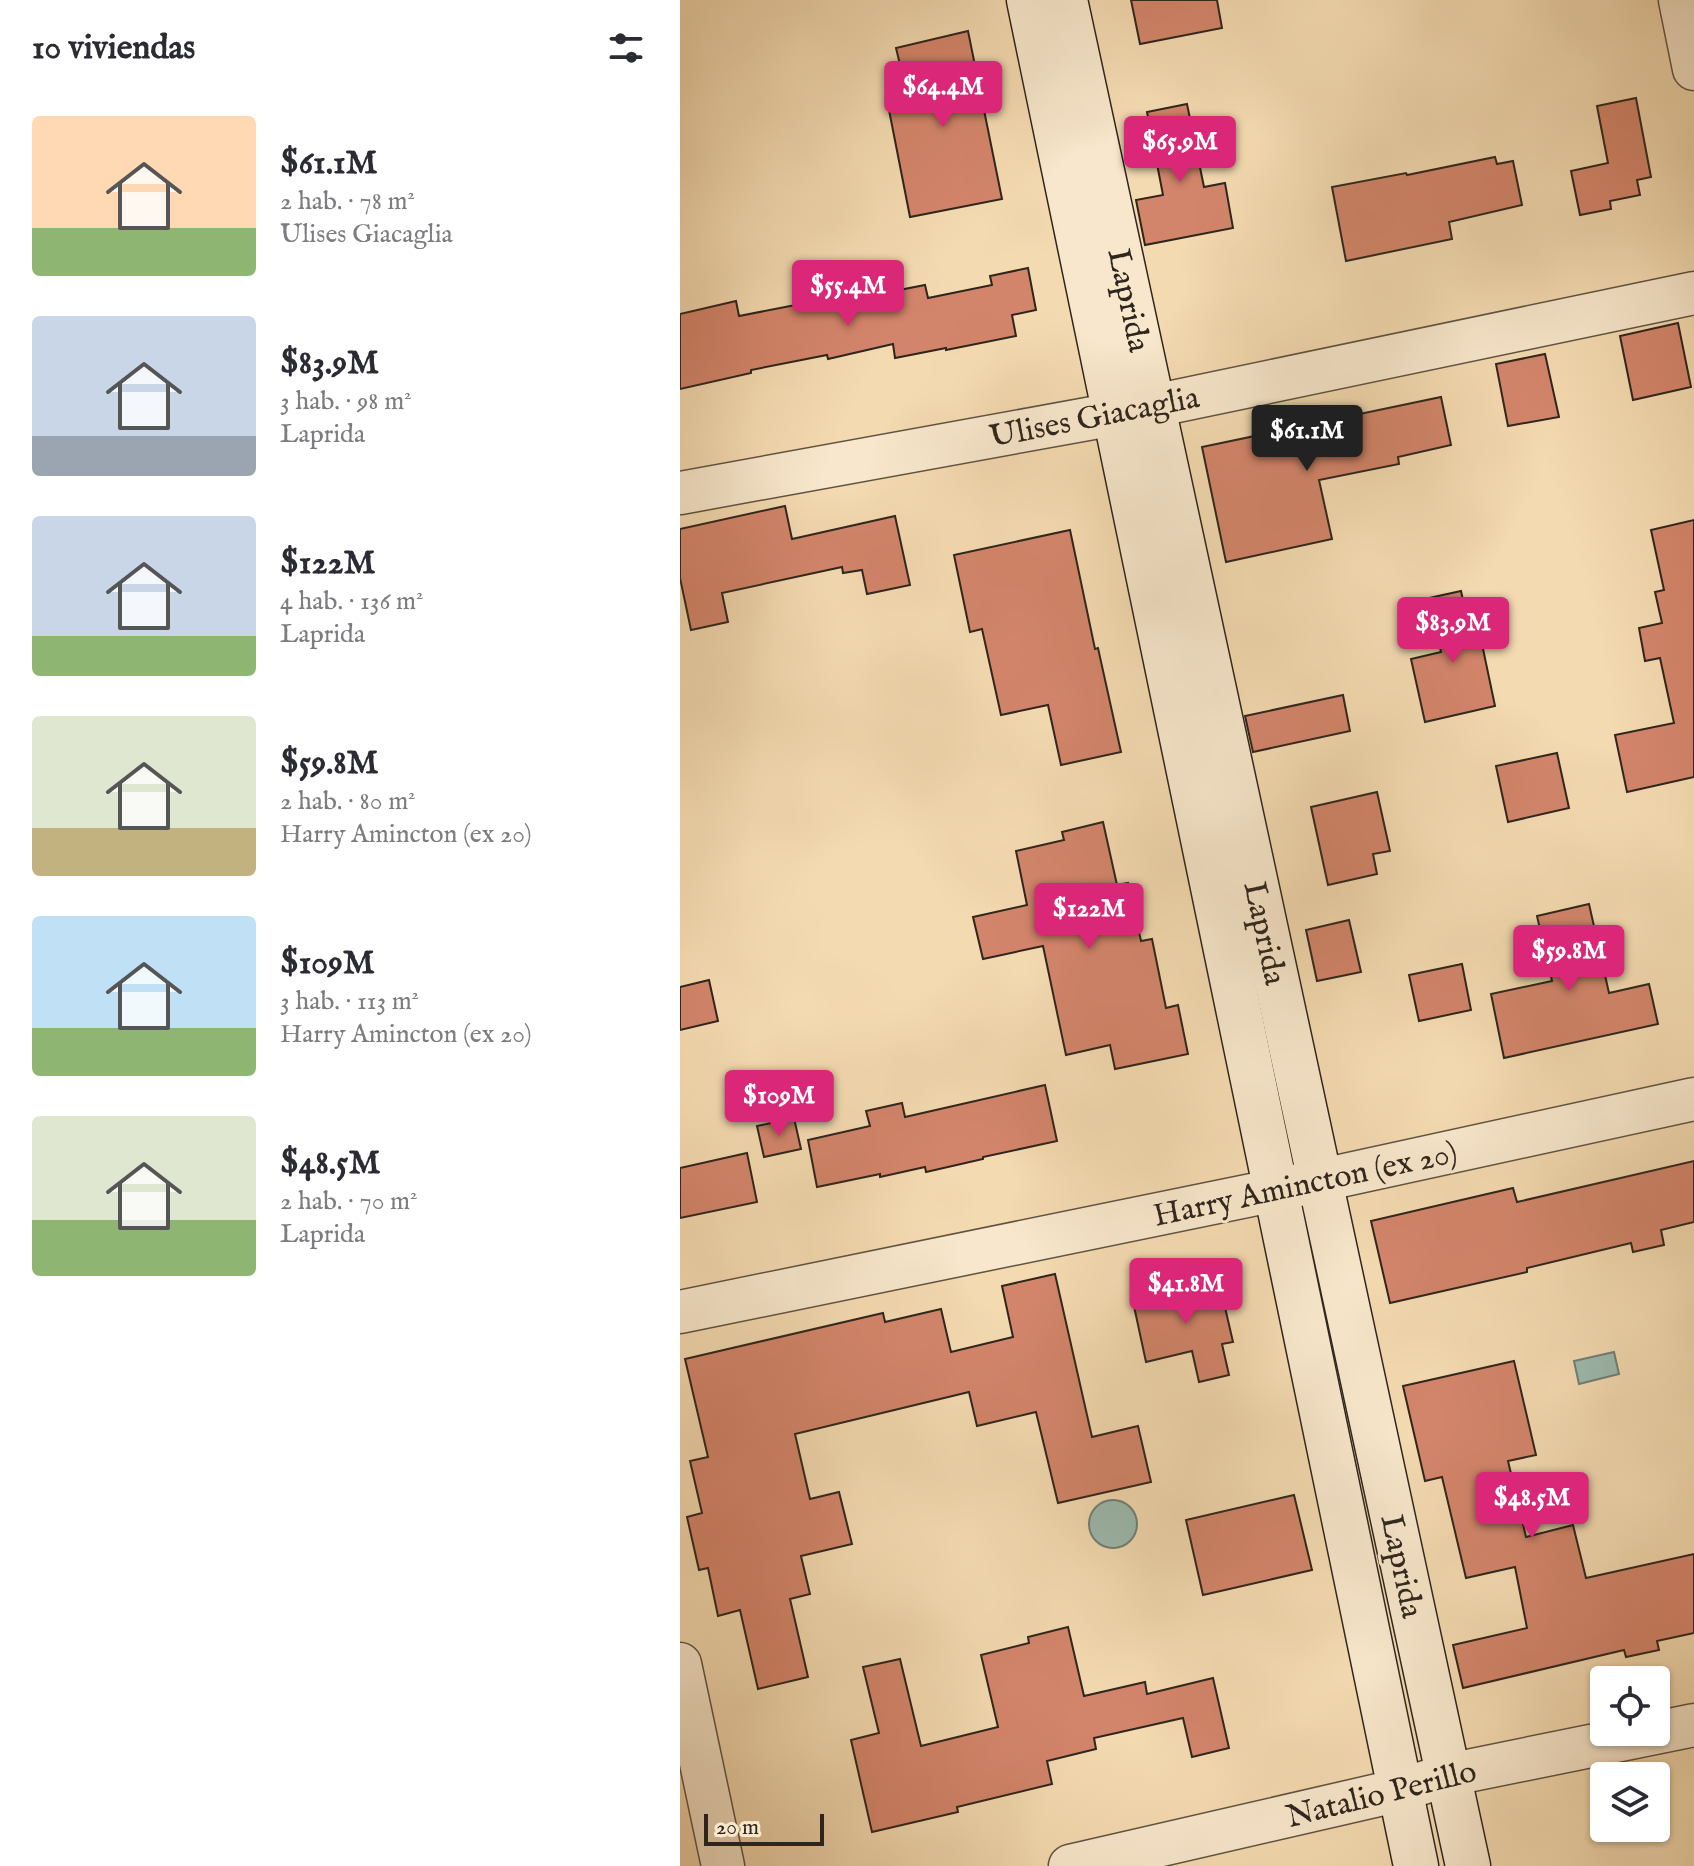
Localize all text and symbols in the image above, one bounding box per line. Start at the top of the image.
icon: filters [604,26,648,70]
text: 10 viviendas [32,27,195,70]
pin: $64.4M [878,61,1008,129]
text: $64.4M [902,70,984,103]
pin: $65.9M [1115,116,1245,184]
text: $65.9M [1142,125,1218,158]
text: $61.1M [280,142,378,185]
icon: home [96,148,192,244]
text: 2 hab. · 78 m² [280,185,415,218]
text: Ulises Giacaglia [280,218,453,251]
street label: Laprida [1097,245,1159,356]
pin: $55.4M [783,260,913,328]
text: $55.4M [810,269,886,302]
text: $83.9M [280,342,379,385]
icon: home [96,348,192,444]
street label: Ulises Giacaglia [986,378,1203,459]
text: 3 hab. · 98 m² [280,385,412,418]
pin: $61.1M [1242,405,1372,473]
text: $61.1M [1270,414,1344,447]
text: Laprida [280,418,365,451]
text: $122M [280,542,375,585]
icon: home [96,548,192,644]
text: 4 hab. · 136 m² [280,585,423,618]
pin: $83.9M [1388,597,1518,665]
text: $83.9M [1415,606,1491,639]
text: Laprida [280,618,365,651]
text: $59.8M [280,742,379,785]
icon: home [96,748,192,844]
text: 2 hab. · 80 m² [280,785,415,818]
text: Harry Amincton (ex 20) [280,818,532,851]
street label: Laprida [1233,878,1295,989]
pin: $122M [1033,883,1145,951]
text: $122M [1053,892,1125,925]
pin: $59.8M [1504,925,1634,993]
text: $59.8M [1531,934,1607,967]
text: $109M [280,942,375,985]
icon: home [96,948,192,1044]
text: 3 hab. · 113 m² [280,985,419,1018]
text: Harry Amincton (ex 20) [280,1018,532,1051]
pin: $109M [723,1070,835,1138]
text: $109M [743,1079,815,1112]
street label: Harry Amincton (ex 20) [1150,1133,1461,1238]
text: $48.5M [280,1142,380,1185]
icon: home [96,1148,192,1244]
text: 2 hab. · 70 m² [280,1185,417,1218]
text: Laprida [280,1218,365,1251]
pin: $41.8M [1121,1258,1251,1326]
text: $41.8M [1147,1267,1225,1300]
pin: $48.5M [1467,1472,1597,1540]
text: $48.5M [1494,1481,1570,1514]
street label: Laprida [1370,1511,1432,1622]
map controls [1590,1666,1670,1842]
button: locate [1590,1666,1670,1746]
street label: Natalio Perillo [1282,1752,1481,1839]
button: layers [1590,1762,1670,1842]
scale bar [704,1810,824,1846]
text: 20 m [716,1814,759,1842]

